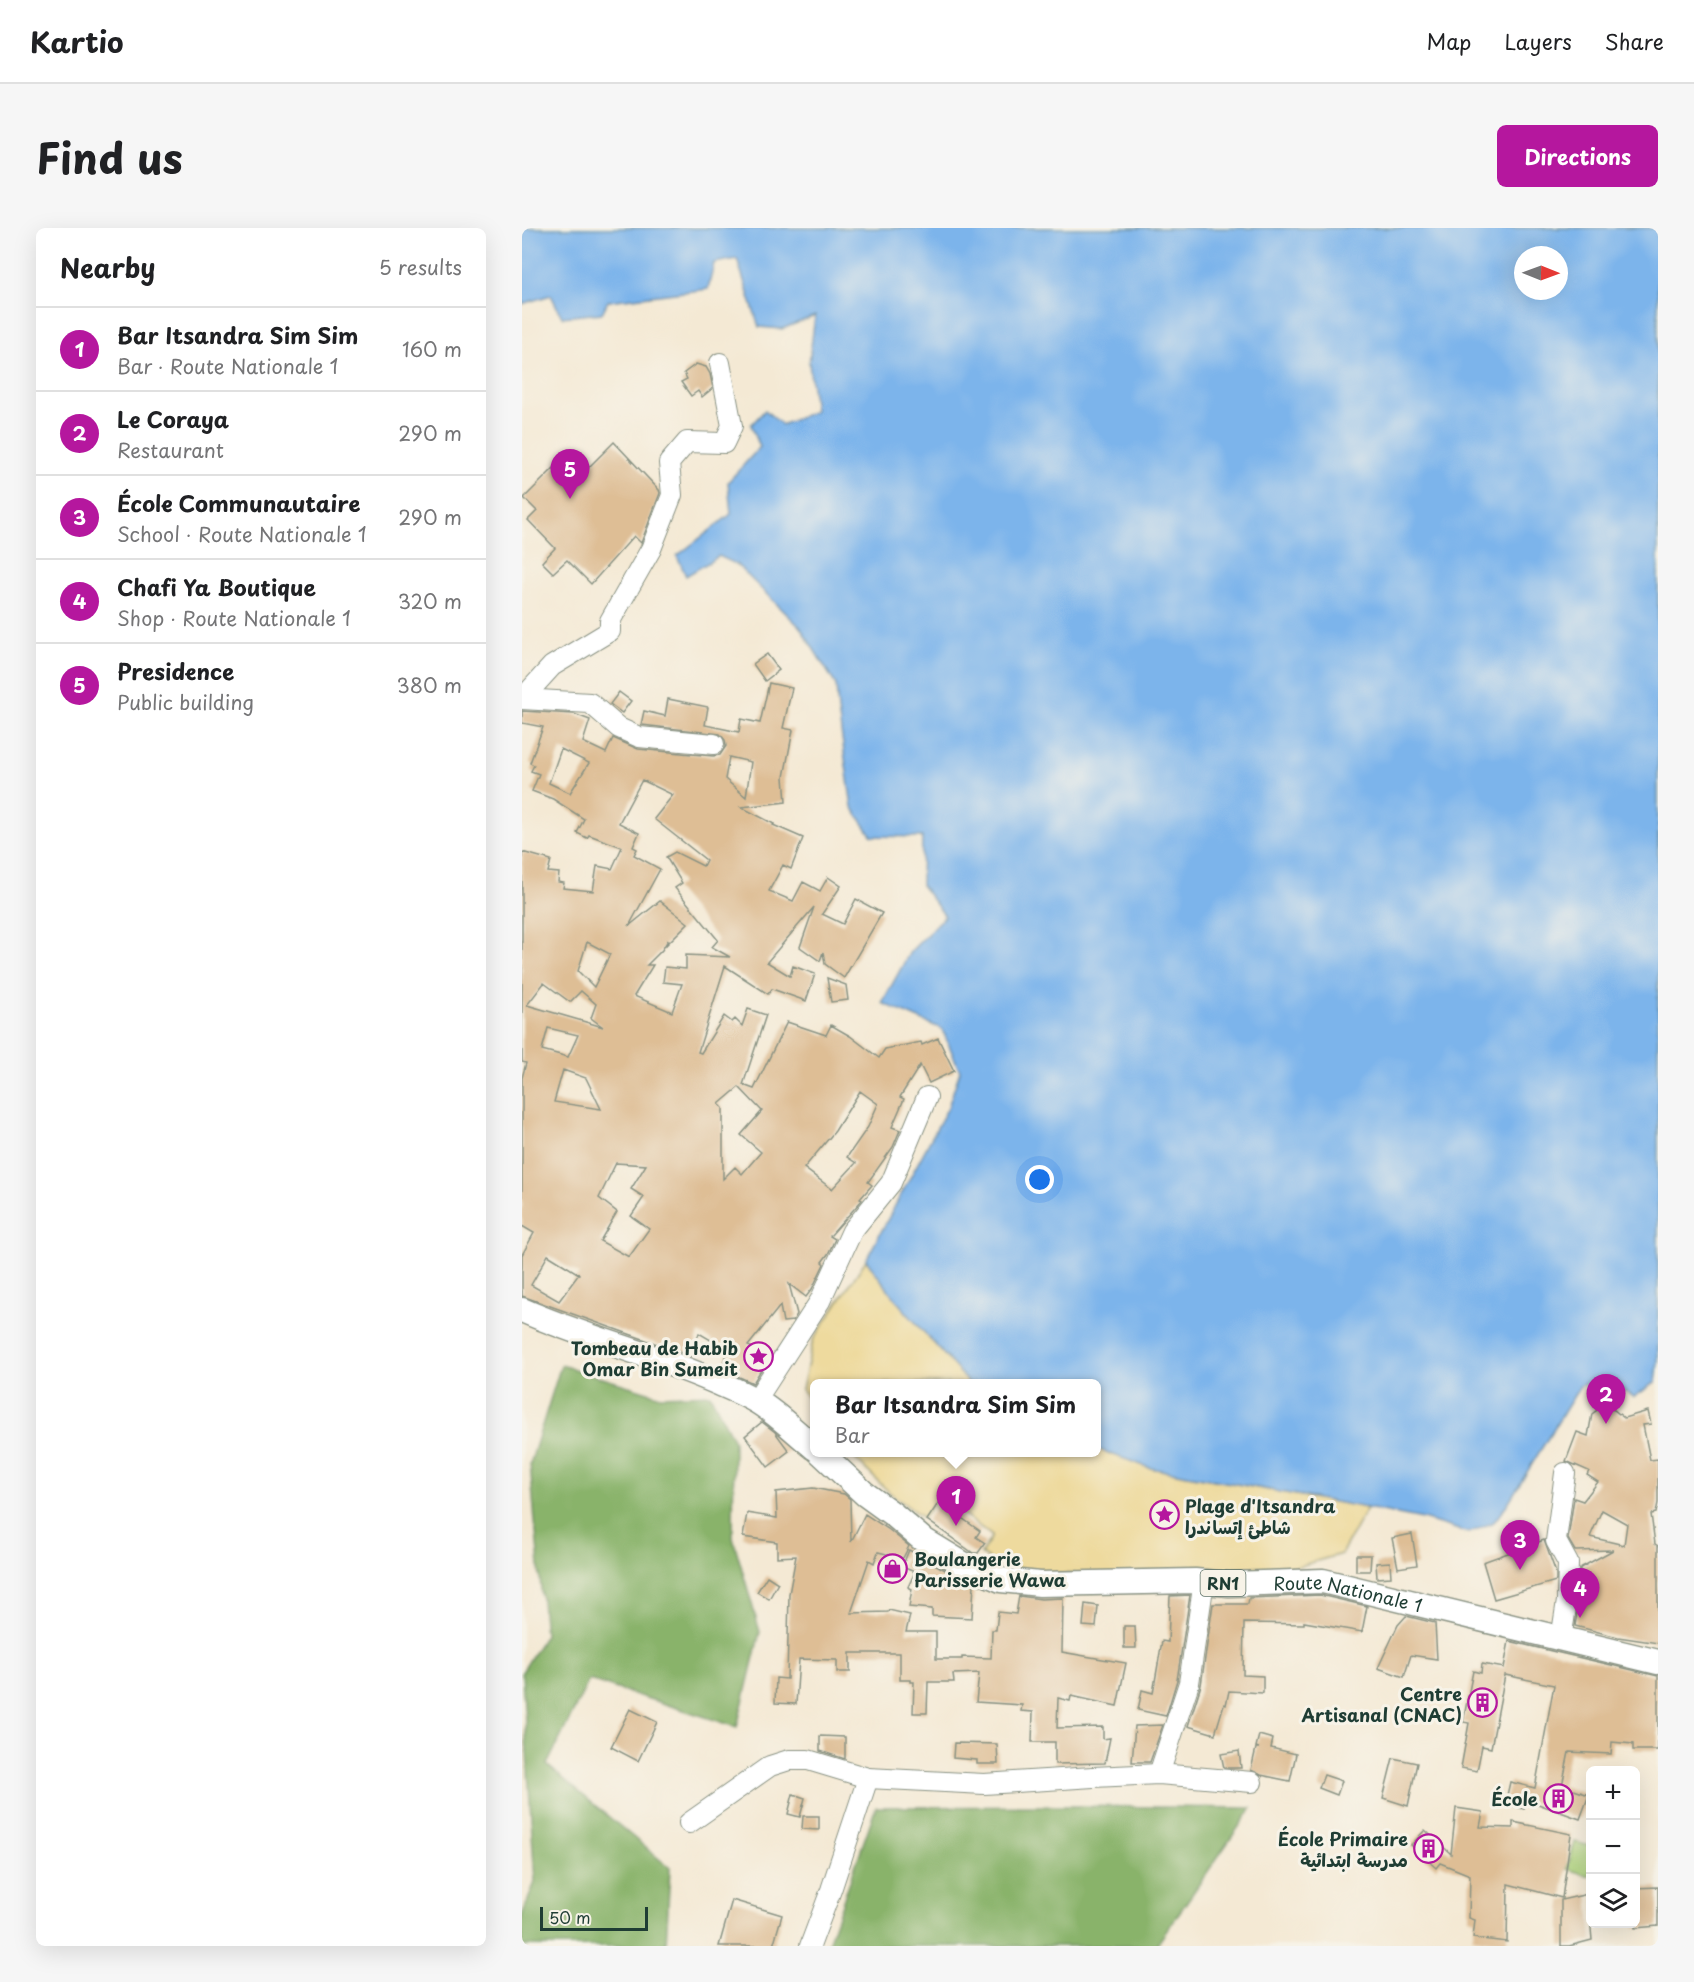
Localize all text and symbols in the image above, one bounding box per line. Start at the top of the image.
text: Kartio [30,20,124,63]
text: Map [1427,25,1471,57]
text: Layers [1504,25,1572,57]
text: Share [1605,25,1664,57]
text: Find us [36,125,183,188]
button: Directions [1497,125,1658,187]
north arrow [1514,246,1568,300]
text: Nearby [60,248,155,287]
text: 5 results [379,252,462,282]
text: Bar Itsandra Sim Sim [117,318,358,351]
text: 1 [75,334,84,364]
text: 160 m [402,334,462,364]
text: Bar · Route Nationale 1 [117,351,339,381]
text: Le Coraya [117,402,229,435]
text: 2 [72,418,87,448]
text: 290 m [398,418,462,448]
text: Restaurant [117,435,224,465]
pin: 5 [550,450,590,499]
text: École Communautaire [117,486,360,519]
text: 3 [73,502,86,532]
text: 290 m [398,502,462,532]
text: School · Route Nationale 1 [117,519,367,549]
text: Chafi Ya Boutique [117,570,316,603]
text: 4 [73,586,86,616]
text: 320 m [398,586,462,616]
text: Shop · Route Nationale 1 [117,603,351,633]
text: Presidence [117,654,234,687]
text: 5 [73,670,86,700]
text: 380 m [396,670,462,700]
text: Public building [117,687,254,717]
your location [1025,1165,1054,1194]
place label: Tombeau de Habib Omar Bin Sumeit [571,1334,738,1382]
place icon: Tombeau de Habib Omar Bin Sumeit [743,1341,775,1373]
pin: 2 [1586,1374,1626,1424]
popup [810,1379,1101,1457]
text: Bar Itsandra Sim Sim [835,1387,1076,1420]
text: Bar [835,1420,870,1450]
pin: 1 [936,1476,976,1526]
place label: Plage d'Itsandra شاطئ إتساندرا [1185,1492,1336,1540]
place icon: Plage d'Itsandra شاطئ إتساندرا [1148,1499,1180,1531]
pin: 3 [1500,1520,1540,1570]
place label: Boulangerie Parisserie Wawa [914,1545,1066,1593]
shop icon: Boulangerie Parisserie Wawa [877,1552,909,1584]
street label: Route Nationale 1 [1273,1568,1425,1618]
pin: 4 [1560,1568,1600,1618]
road number: RN1 [1200,1570,1246,1596]
place label: Centre Artisanal (CNAC) [1300,1680,1462,1728]
building icon: Centre Artisanal (CNAC) [1467,1687,1499,1719]
map controls [1586,1766,1640,1928]
button: + [1586,1766,1640,1820]
building icon: École [1543,1782,1575,1814]
place label: École [1491,1785,1538,1812]
button: − [1586,1820,1640,1874]
place label: École Primaire مدرسة ابتدائية [1278,1825,1408,1873]
building icon: École Primaire مدرسة ابتدائية [1413,1832,1445,1864]
button: layers [1586,1874,1640,1928]
scale bar [540,1904,648,1932]
text: 50 m [549,1905,590,1929]

